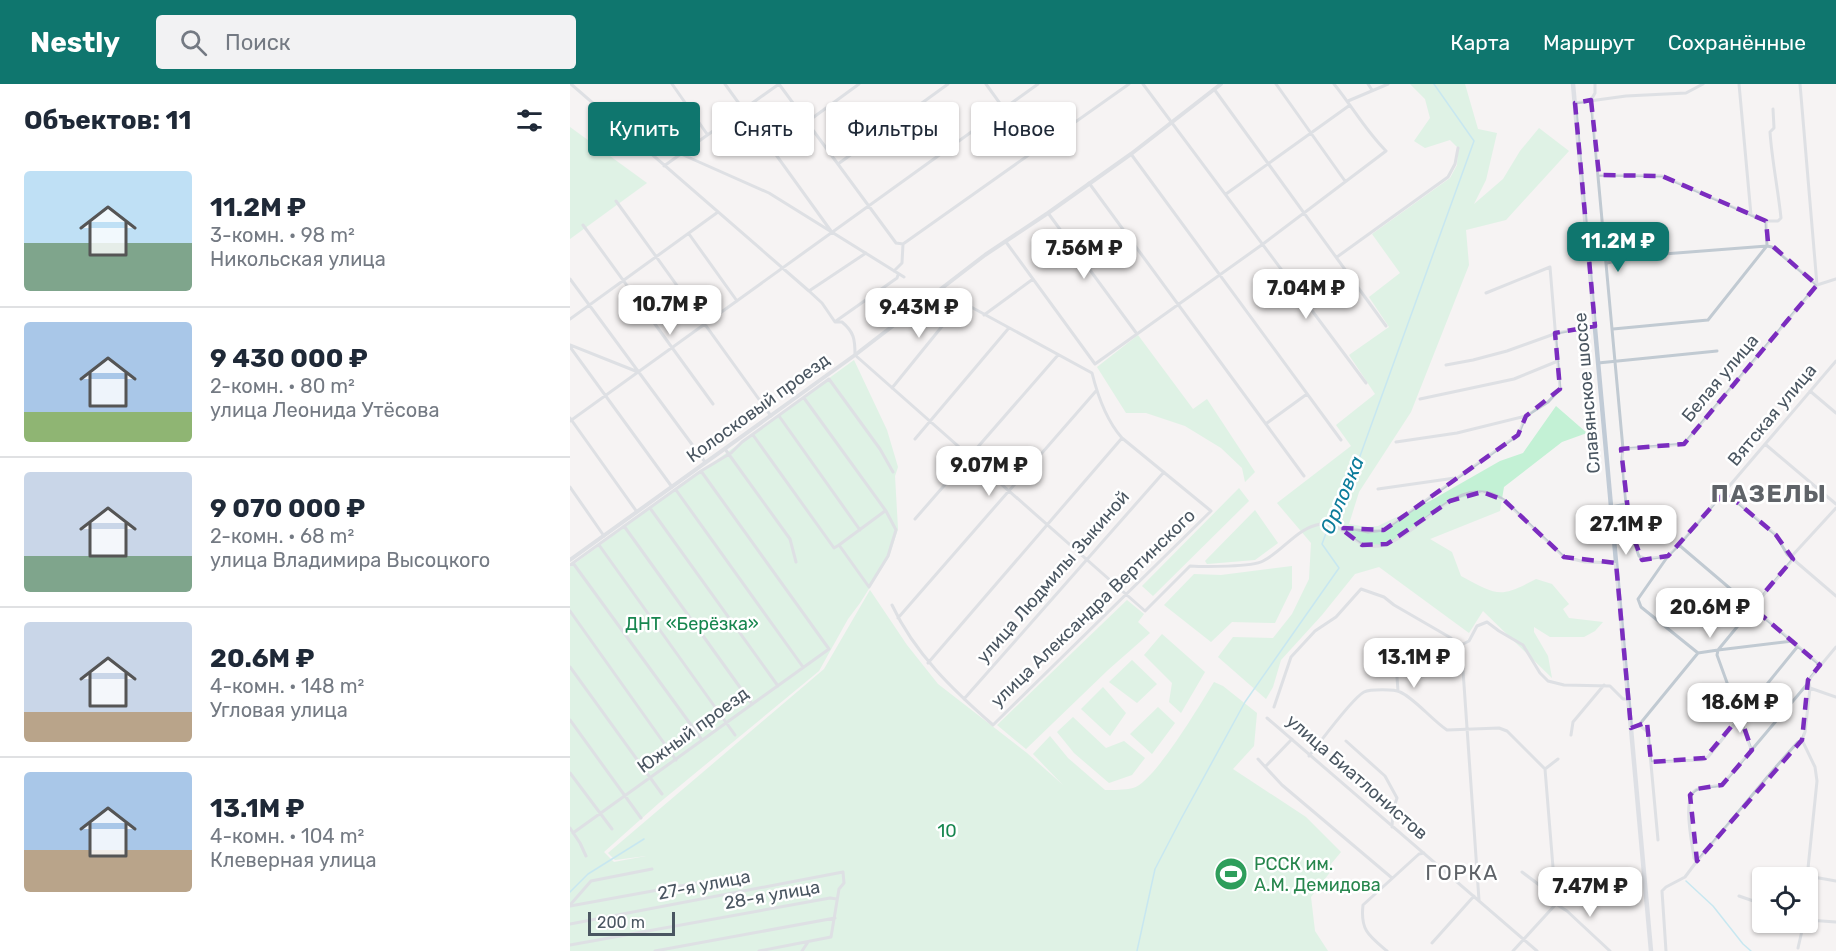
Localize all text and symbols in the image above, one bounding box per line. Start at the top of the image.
search box [156,15,576,69]
text: Nestly [30,26,120,59]
icon: search [177,26,210,59]
text: Поиск [225,29,291,56]
text: Карта [1450,30,1510,55]
text: Маршрут [1543,30,1635,55]
text: Сохранённые [1668,30,1806,55]
chip: Купить [588,102,700,156]
chip: Снять [712,102,814,156]
chip: Фильтры [826,102,959,156]
chip: Новое [971,102,1076,156]
icon: filters [513,104,546,137]
text: Объектов: 11 [24,105,191,136]
text: 11.2M ₽ [210,192,306,223]
icon: home [72,195,144,267]
pin: 11.2M ₽ [1563,222,1673,273]
text: 3-комн. · 98 m² [210,223,355,247]
pin: 7.56M ₽ [1029,229,1139,280]
text: 11.2M ₽ [1581,229,1655,253]
text: 7.56M ₽ [1045,236,1123,260]
text: Никольская улица [210,247,386,271]
pin: 7.04M ₽ [1251,269,1361,320]
text: 7.04M ₽ [1267,276,1345,300]
pin: 10.7M ₽ [615,285,725,336]
pin: 9.43M ₽ [864,288,974,339]
text: 10.7M ₽ [632,292,708,316]
text: 9.43M ₽ [879,295,959,319]
street label: Славянское шоссе [1569,312,1605,474]
street label: Белая улица [1677,330,1763,426]
text: 9 430 000 ₽ [210,343,368,374]
icon: home [72,346,144,418]
street label: Колосковый проезд [682,349,834,467]
street label: Вятская улица [1723,359,1821,471]
text: 2-комн. · 80 m² [210,374,355,398]
text: улица Леонида Утёсова [210,398,440,422]
pin: 9.07M ₽ [934,446,1044,497]
water label: Орловка [1315,452,1369,537]
text: 9.07M ₽ [950,453,1028,477]
district label: ПАЗЕЛЫ [1711,480,1827,508]
street label: улица Людмилы Зыкиной [972,486,1134,668]
text: 9 070 000 ₽ [210,493,365,524]
icon: home [72,496,144,568]
street label: улица Александра Вертинского [986,504,1200,712]
pin: 27.1M ₽ [1571,505,1681,556]
text: 27.1M ₽ [1590,512,1662,536]
text: 2-комн. · 68 m² [210,524,354,548]
text: улица Владимира Высоцкого [210,548,490,572]
pin: 20.6M ₽ [1655,588,1765,639]
text: 20.6M ₽ [1670,595,1750,619]
park label: ДНТ «Берёзка» [625,613,759,635]
pin: 13.1M ₽ [1359,638,1469,689]
text: 20.6M ₽ [210,643,314,674]
text: 13.1M ₽ [1378,645,1450,669]
icon: home [72,646,144,718]
text: 4-комн. · 148 m² [210,674,364,698]
street label: Южный проезд [633,682,753,778]
pin: 18.6M ₽ [1685,683,1795,734]
text: 18.6M ₽ [1701,690,1779,714]
text: Угловая улица [210,698,348,722]
street label: улица Биатлонистов [1282,710,1432,844]
text: 13.1M ₽ [210,793,305,824]
icon: home [72,796,144,868]
park label: 10 [937,820,957,842]
text: 4-комн. · 104 m² [210,824,364,848]
text: Клеверная улица [210,848,376,872]
place label: РССК им. А.М. Демидова [1254,853,1381,896]
sports icon: РССК им. А.М. Демидова [1213,856,1249,892]
district label: ГОРКА [1425,860,1499,885]
street label: 27-я улица [656,865,752,905]
pin: 7.47M ₽ [1535,867,1645,918]
map controls [1752,867,1818,933]
button: locate [1752,867,1818,933]
text: 7.47M ₽ [1552,874,1628,898]
street label: 28-я улица [722,876,822,914]
scale bar [588,909,675,936]
text: 200 m [597,913,645,932]

